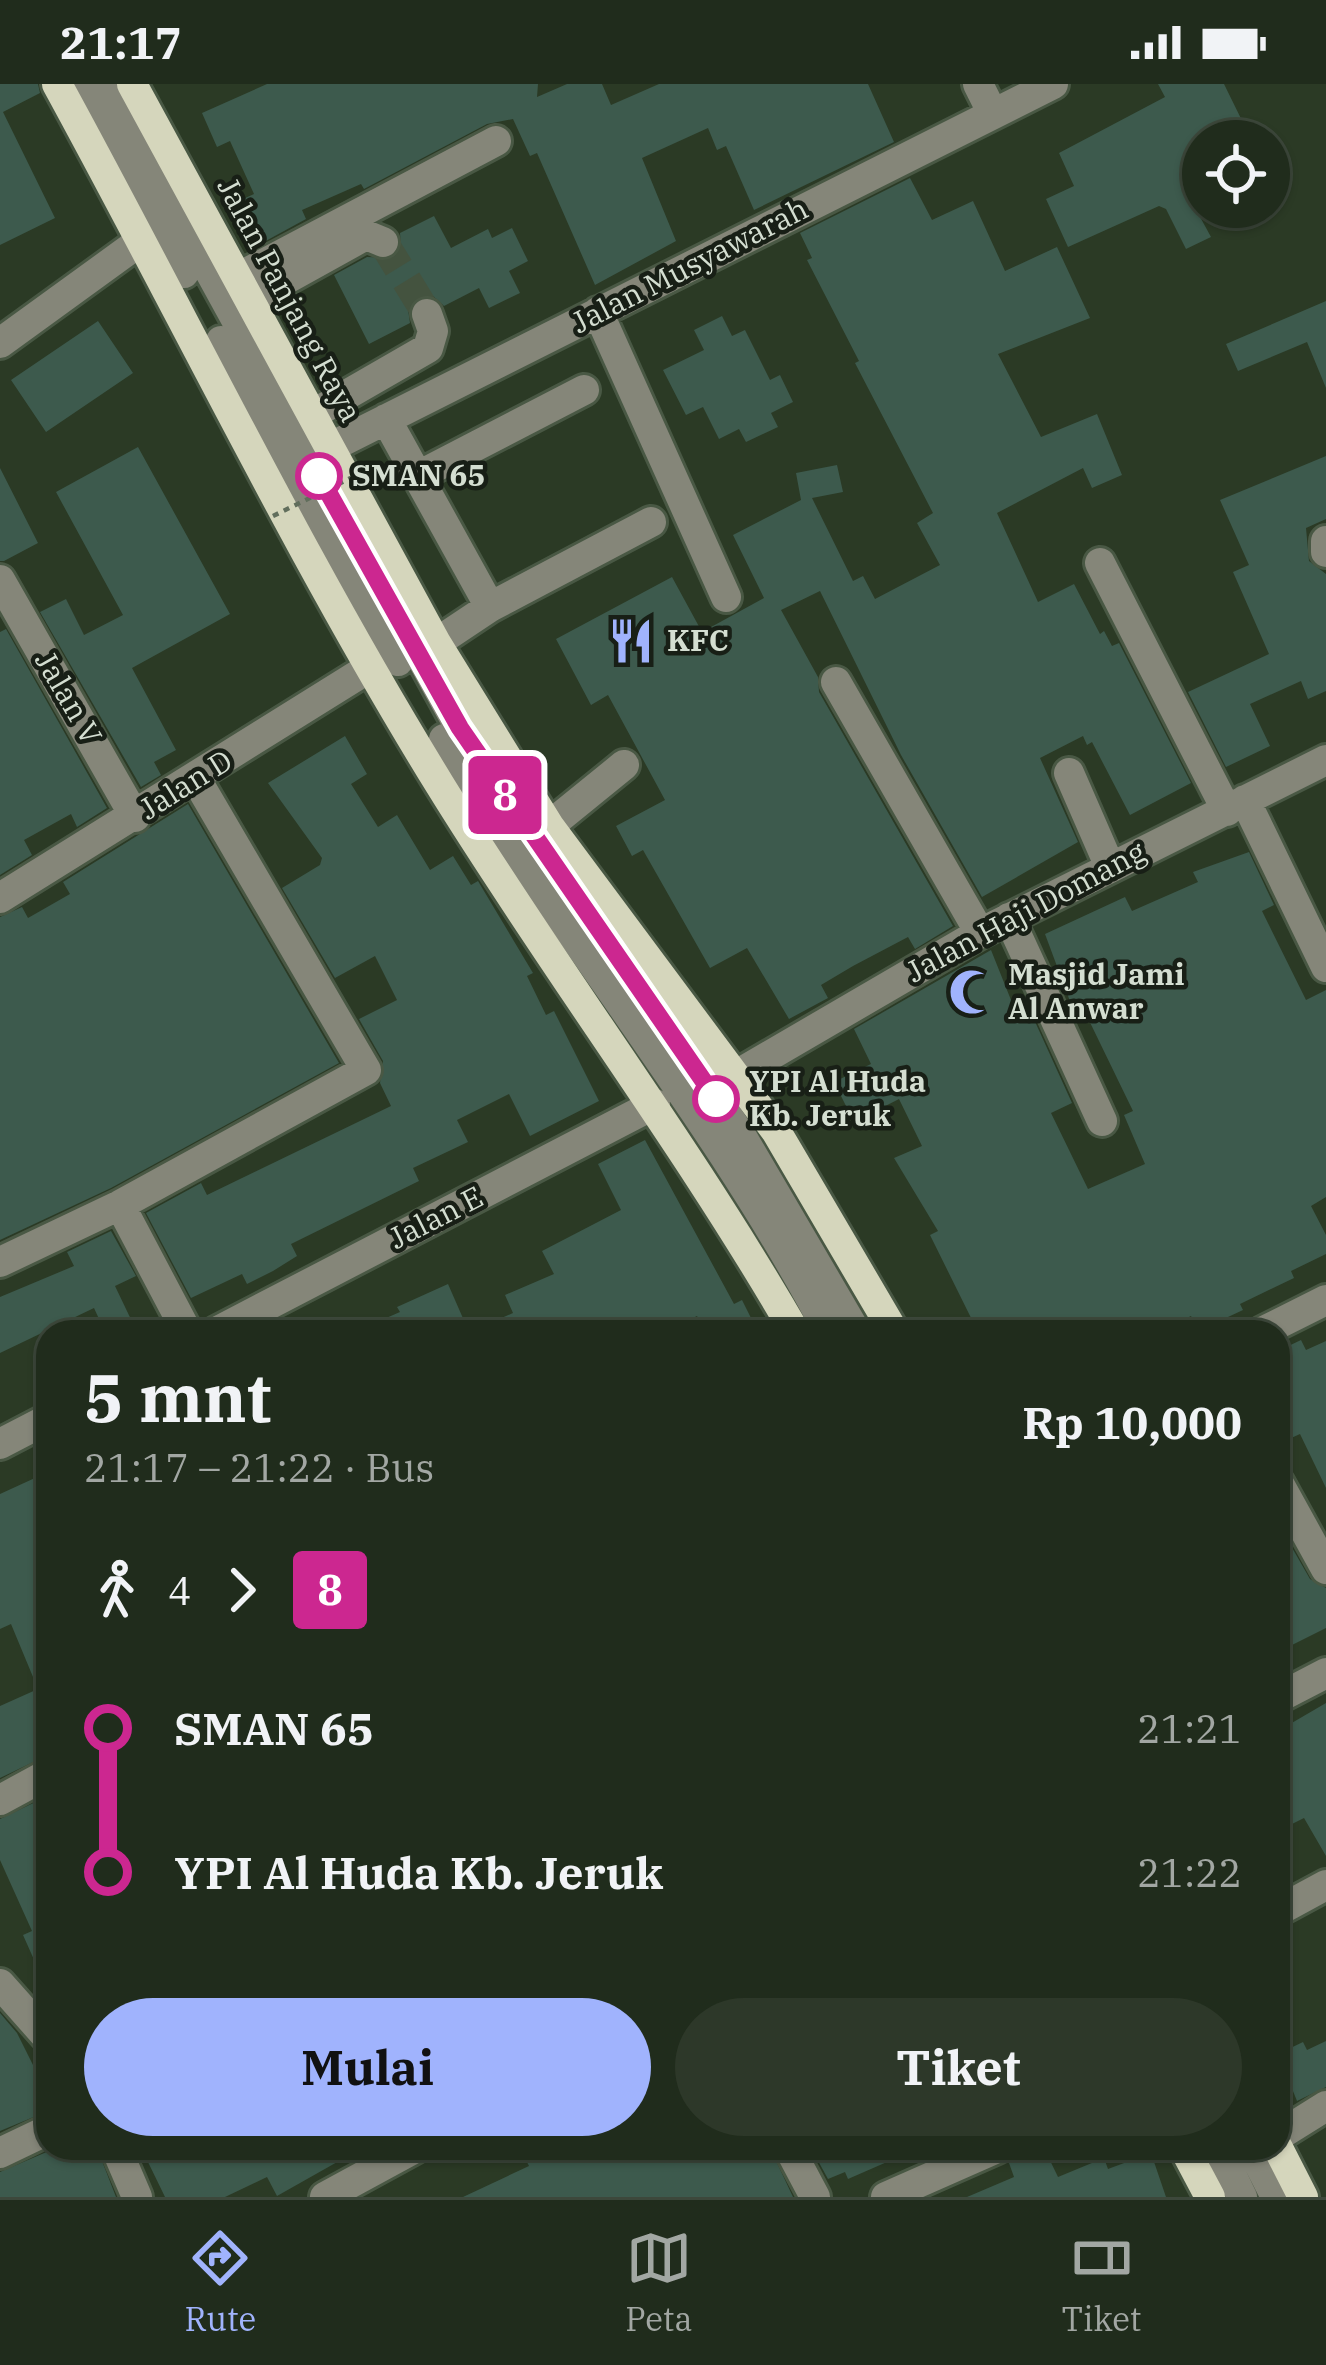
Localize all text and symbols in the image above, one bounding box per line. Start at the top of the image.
text: 21:17 [60,13,182,71]
map controls [1182,120,1290,228]
button: locate [1182,120,1290,228]
street label: Jalan Panjang Raya [209,170,371,428]
street label: Jalan Musyawarah [565,188,814,341]
marker: SMAN 65 [297,454,341,498]
place label: SMAN 65 [352,455,485,494]
restaurant icon: KFC [606,616,656,666]
place label: KFC [667,620,729,659]
street label: Jalan V [27,644,112,751]
street label: Jalan D [131,740,239,827]
line badge: 8 [466,756,544,834]
text: 8 [492,767,518,822]
street label: Jalan Haji Domang [899,831,1152,990]
place label: Masjid Jami Al Anwar [1008,954,1184,1027]
mosque icon: Masjid Jami Al Anwar [947,967,997,1017]
place label: YPI Al Huda Kb. Jeruk [749,1061,926,1134]
marker: YPI Al Huda Kb. Jeruk [694,1077,738,1121]
street label: Jalan E [382,1176,489,1257]
text: 5 mnt [84,1354,271,1440]
text: Rp 10,000 [1022,1393,1242,1451]
text: 21:17 – 21:22 · Bus [84,1442,434,1493]
icon: walk [84,1557,150,1623]
icon: forward [209,1557,275,1623]
text: 8 [317,1562,343,1617]
text: 4 [168,1565,191,1616]
text: SMAN 65 [174,1699,374,1757]
text: 21:21 [1137,1703,1242,1754]
text: YPI Al Huda Kb. Jeruk [174,1843,663,1901]
text: 21:22 [1137,1847,1242,1898]
button: Mulai [84,1998,651,2136]
button: Tiket [675,1998,1242,2136]
tab: Rute [184,2225,256,2340]
tab: Peta [625,2225,693,2340]
tab: Tiket [1061,2225,1142,2340]

